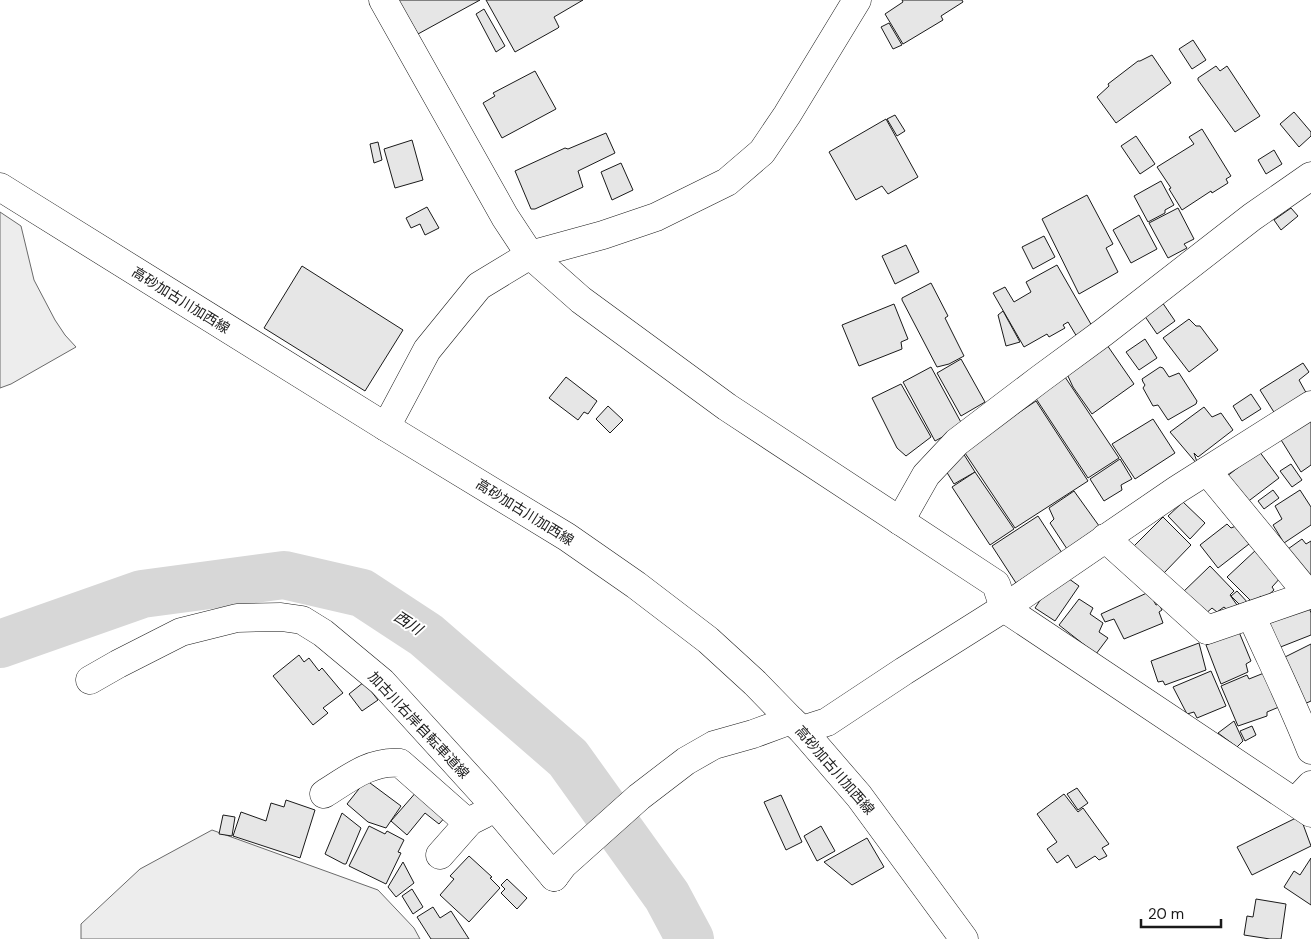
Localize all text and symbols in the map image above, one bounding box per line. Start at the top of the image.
street label: 高砂加古川加西線 [129,263,233,337]
street label: 高砂加古川加西線 [473,475,577,549]
water label: 西川 [390,606,428,641]
street label: 加古川右岸自転車道線 [365,668,473,782]
street label: 高砂加古川加西線 [791,722,879,818]
scale bar [1141,896,1221,928]
text: 20 m [1148,904,1184,924]

